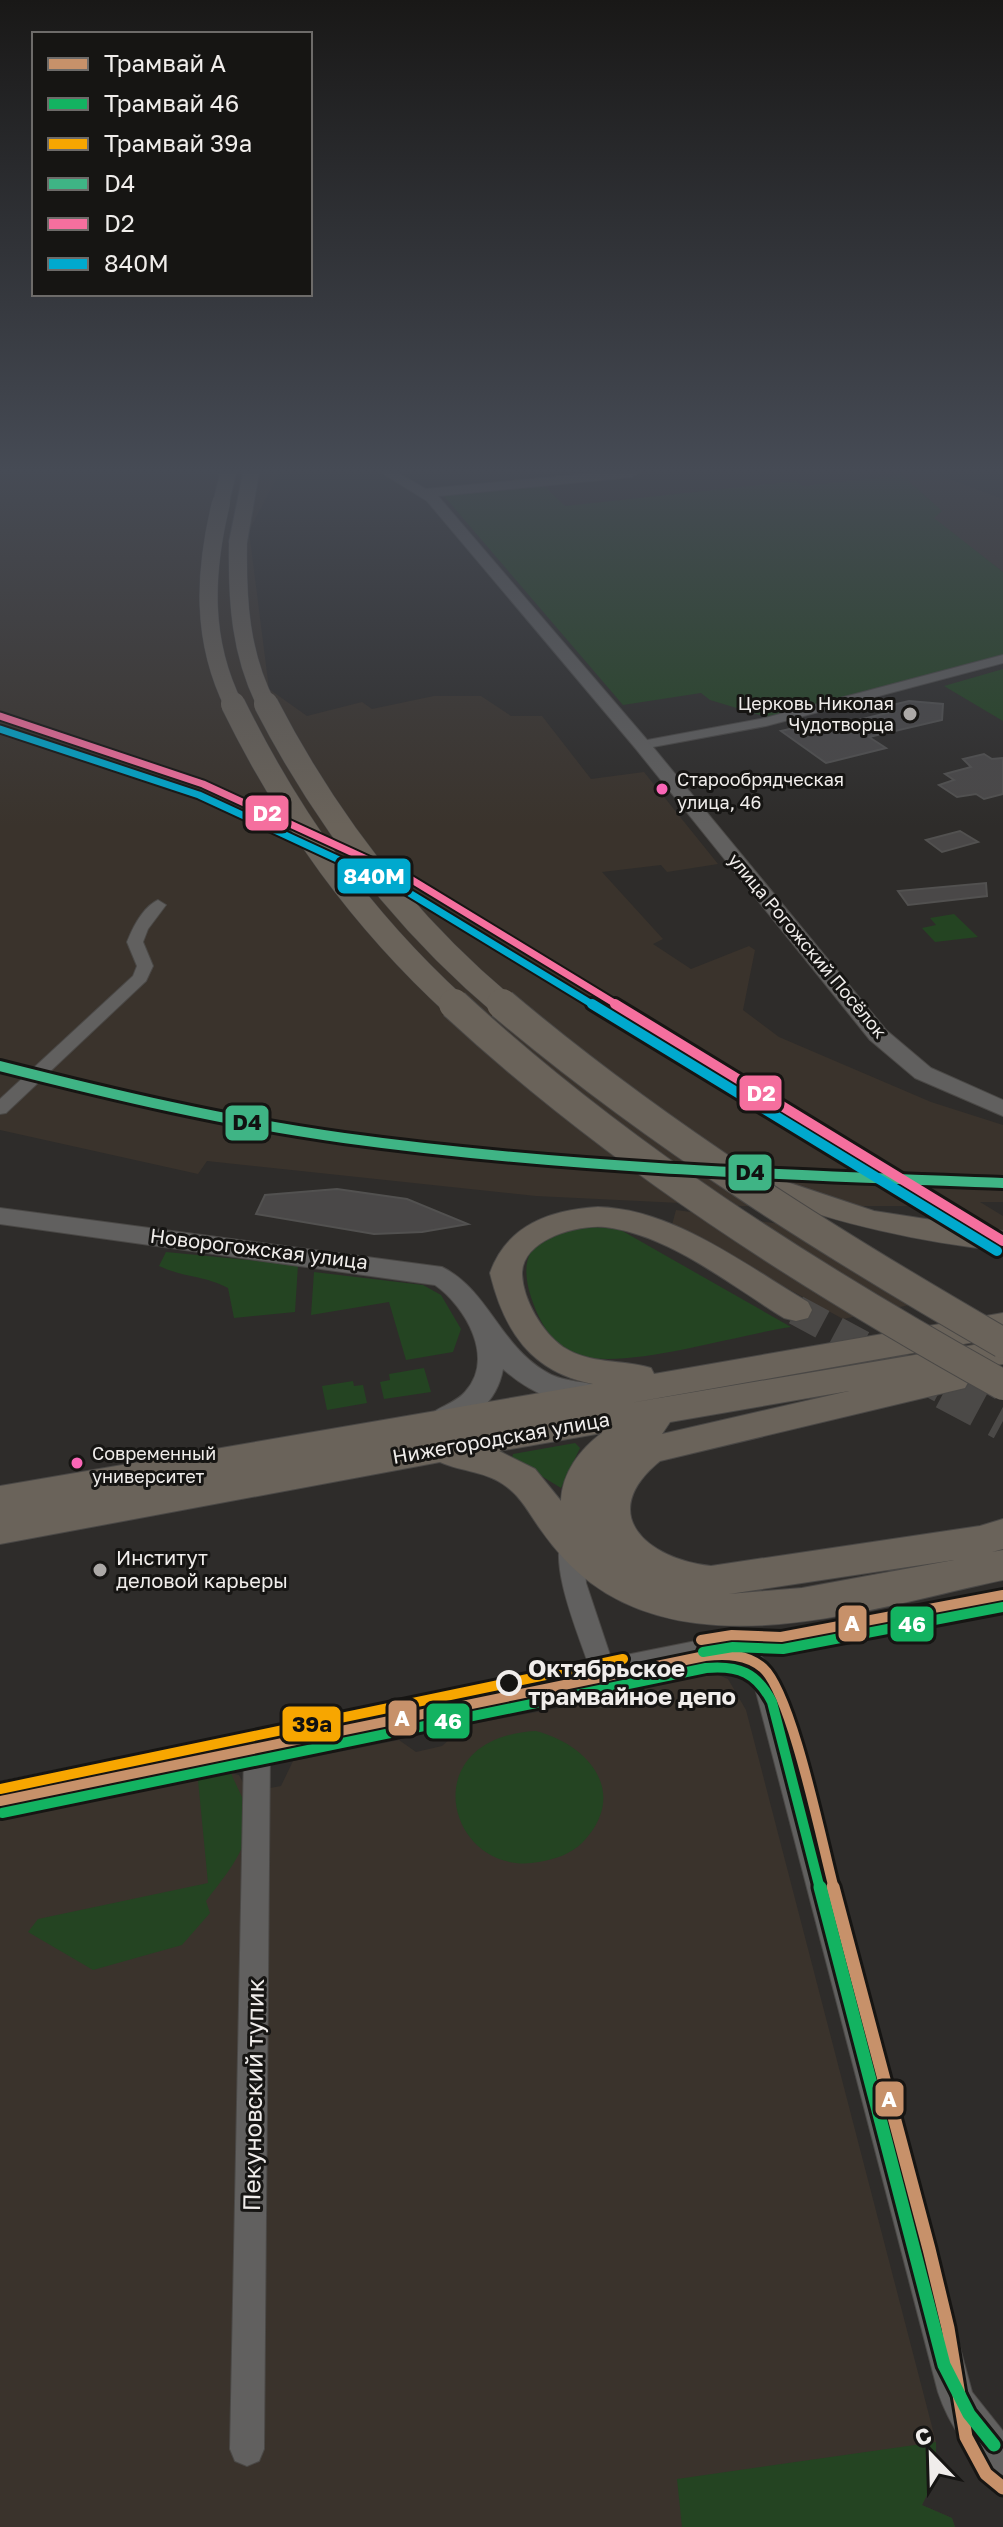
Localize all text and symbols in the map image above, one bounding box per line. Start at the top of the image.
legend [32,32,312,296]
text: Трамвай А [104,48,226,77]
text: Трамвай 46 [104,88,239,117]
text: Трамвай 39а [104,128,252,157]
text: D4 [104,168,135,197]
text: D2 [104,208,135,237]
text: 840М [104,248,169,277]
place label: Церковь Николая Чудотворца [738,692,894,735]
marker: Церковь Николая Чудотворца [901,705,919,723]
place label: Старообрядческая улица, 46 [677,768,844,813]
marker: Старообрядческая улица, 46 [654,781,670,797]
line badge: D2 [244,794,290,832]
text: D2 [252,799,282,826]
street label: улица Рогожский Посёлок [724,848,892,1042]
line badge: 840М [336,857,412,895]
text: 840М [343,862,405,889]
line badge: D2 [738,1074,783,1112]
text: D2 [746,1079,776,1106]
line badge: D4 [224,1104,270,1142]
text: D4 [232,1108,262,1135]
line badge: D4 [727,1153,773,1192]
text: D4 [735,1158,765,1185]
street label: Новорогожская улица [149,1223,370,1273]
street label: Нижегородская улица [390,1406,611,1468]
place label: Современный университет [92,1442,216,1487]
marker: Современный университет [69,1455,85,1471]
place label: Институт деловой карьеры [116,1545,288,1592]
marker: Институт деловой карьеры [91,1561,109,1579]
line badge: А [837,1604,868,1643]
line badge: 46 [889,1605,935,1643]
text: А [844,1609,860,1636]
text: 46 [898,1610,926,1637]
place label: Октябрьское трамвайное депо [528,1653,736,1710]
marker: Октябрьское трамвайное депо [497,1671,521,1695]
line badge: А [387,1699,418,1737]
line badge: 46 [425,1702,471,1740]
text: А [394,1704,410,1731]
line badge: 39а [281,1705,342,1743]
text: 46 [434,1707,462,1734]
text: 39а [292,1710,332,1737]
street label: Пекуновский тупик [236,1978,269,2212]
line badge: А [874,2080,905,2118]
text: А [881,2085,897,2112]
north arrow [891,2415,971,2495]
text: С [911,2421,935,2452]

